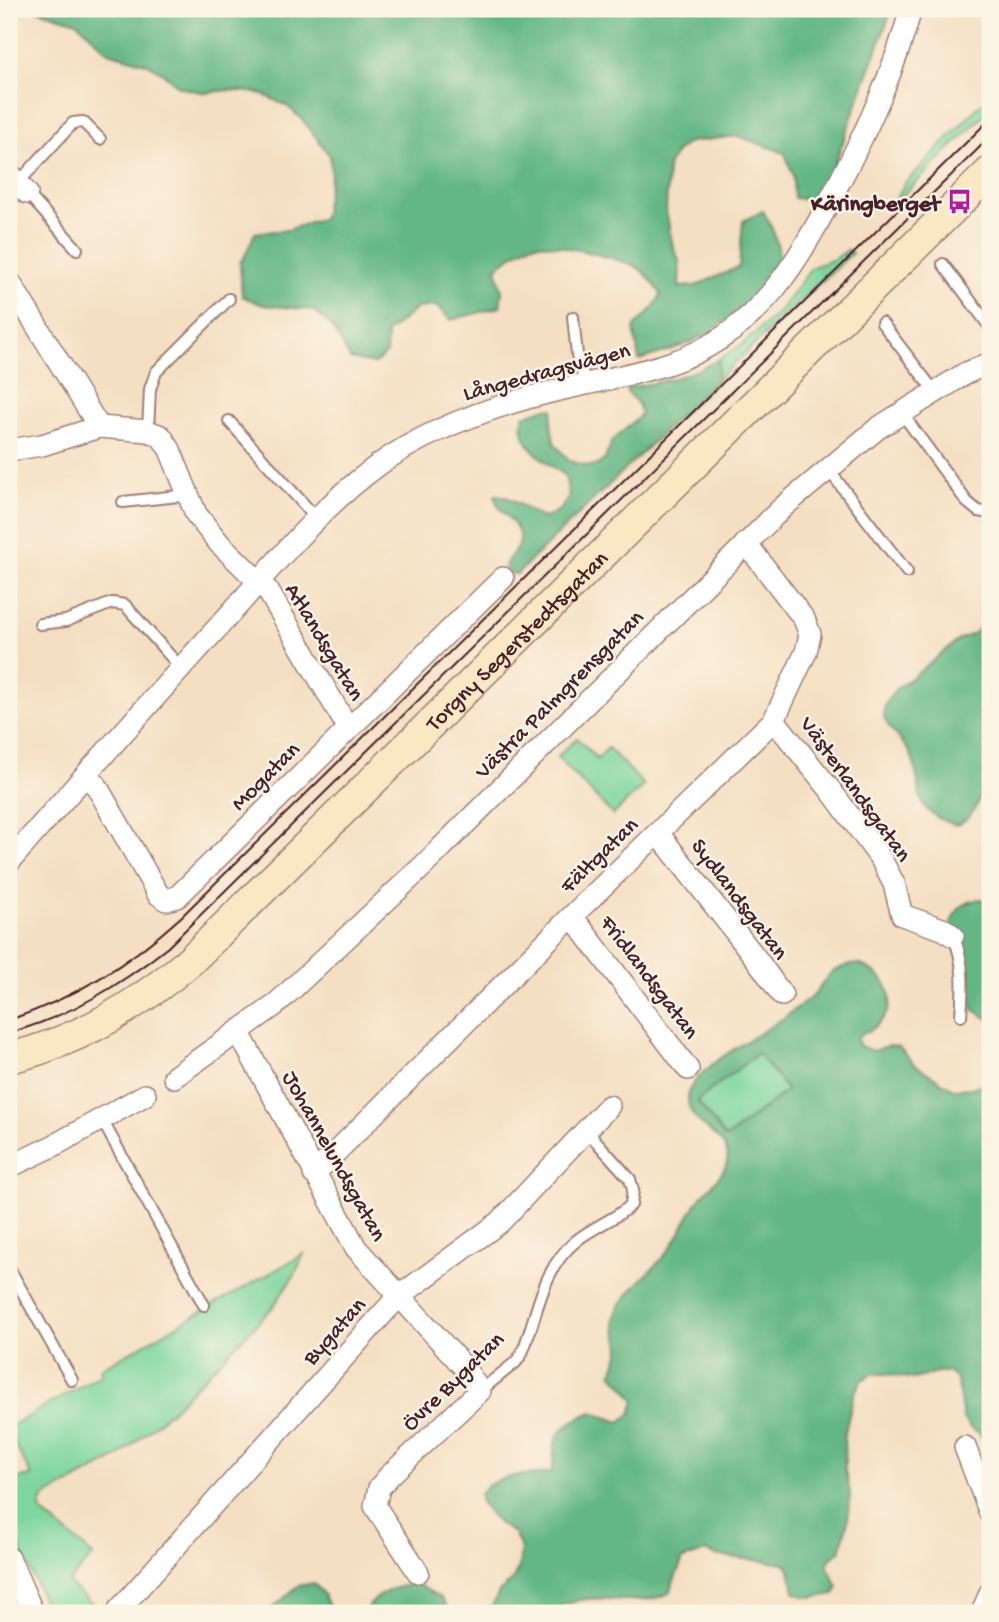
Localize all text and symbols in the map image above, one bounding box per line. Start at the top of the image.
bus stop icon: Käringberget [946,188,974,216]
place label: Käringberget [810,192,943,219]
street label: Långedragsvägen [460,338,633,409]
street label: Torgny Segerstedtsgatan [420,546,615,739]
street label: Atlandsgatan [277,579,369,707]
street label: Västra Palmgrensgatan [470,605,651,786]
street label: Västerlandsgatan [792,711,916,868]
street label: Mogatan [226,737,307,818]
street label: Fältgatan [555,813,645,901]
street label: Sydlandsgatan [684,834,793,966]
street label: Fridlandsgatan [592,910,704,1045]
street label: Johannelundsgatan [275,1067,391,1247]
street label: Bygatan [297,1293,373,1373]
street label: Övre Bygatan [398,1327,511,1438]

